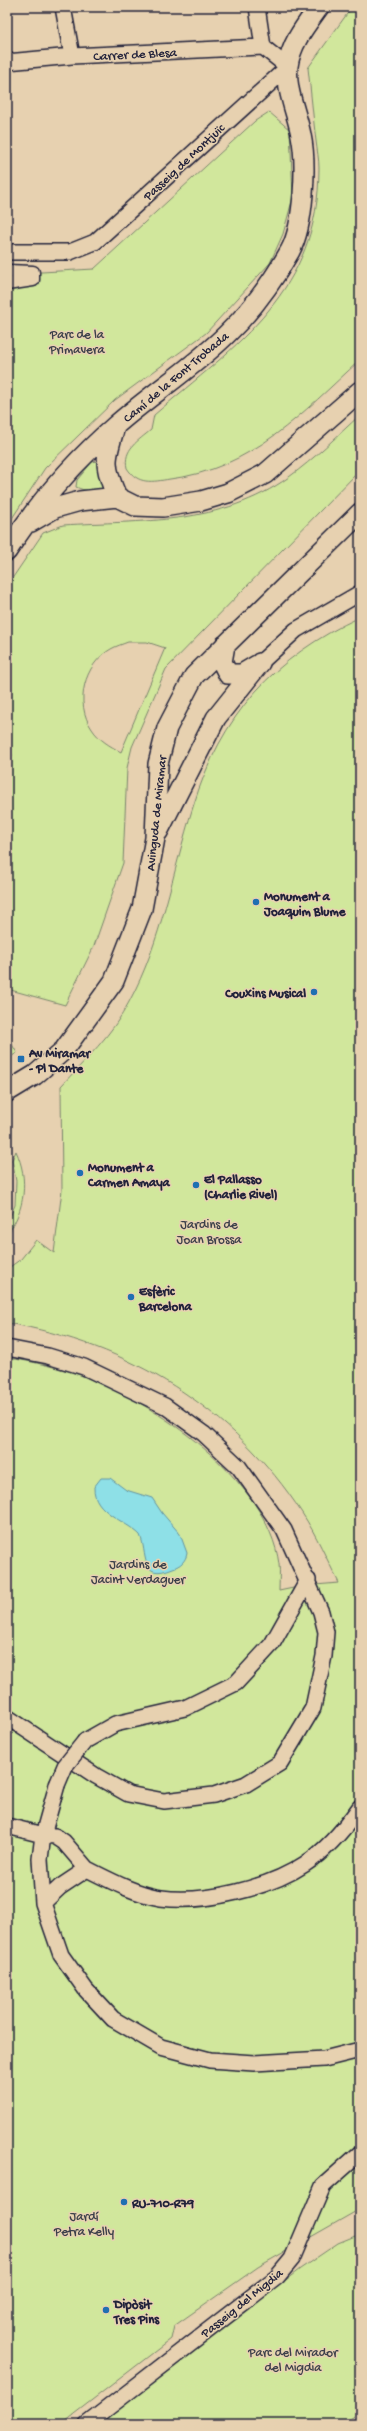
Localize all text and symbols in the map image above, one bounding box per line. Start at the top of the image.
street label: Carrer de Blesa [93,46,178,65]
street label: Passeig de Montjuïc [140,121,229,205]
park label: Parc de la Primavera [48,328,105,358]
street label: Camí de la Font Trobada [121,329,233,426]
street label: Avinguda de Miramar [144,753,171,872]
place label: Monument a Joaquim Blume [263,890,347,920]
marker: Monument a Joaquim Blume [251,897,261,907]
place label: Couxins Musical [224,987,306,1002]
marker: Couxins Musical [309,987,319,997]
place label: Av Miramar - Pl Dante [28,1047,92,1077]
marker: Av Miramar - Pl Dante [16,1054,26,1064]
place label: Monument a Carmen Amaya [87,1161,171,1191]
marker: Monument a Carmen Amaya [75,1168,85,1178]
place label: El Pallasso (Charlie Rivel) [204,1173,278,1203]
marker: El Pallasso (Charlie Rivel) [191,1180,201,1190]
park label: Jardins de Joan Brossa [177,1218,242,1248]
place label: Esfèric Barcelona [138,1284,192,1315]
marker: Esfèric Barcelona [126,1292,136,1302]
park label: Jardins de Jacint Verdaguer [91,1558,186,1588]
marker: RU-710-R79 [119,2197,129,2207]
place label: RU-710-R79 [131,2197,194,2212]
park label: Jardí Petra Kelly [53,2210,115,2240]
street label: Passeig del Migdia [198,2266,287,2342]
place label: Dipòsit Tres Pins [113,2298,160,2328]
marker: Dipòsit Tres Pins [101,2305,111,2315]
park label: Parc del Mirador del Migdia [247,2346,339,2376]

